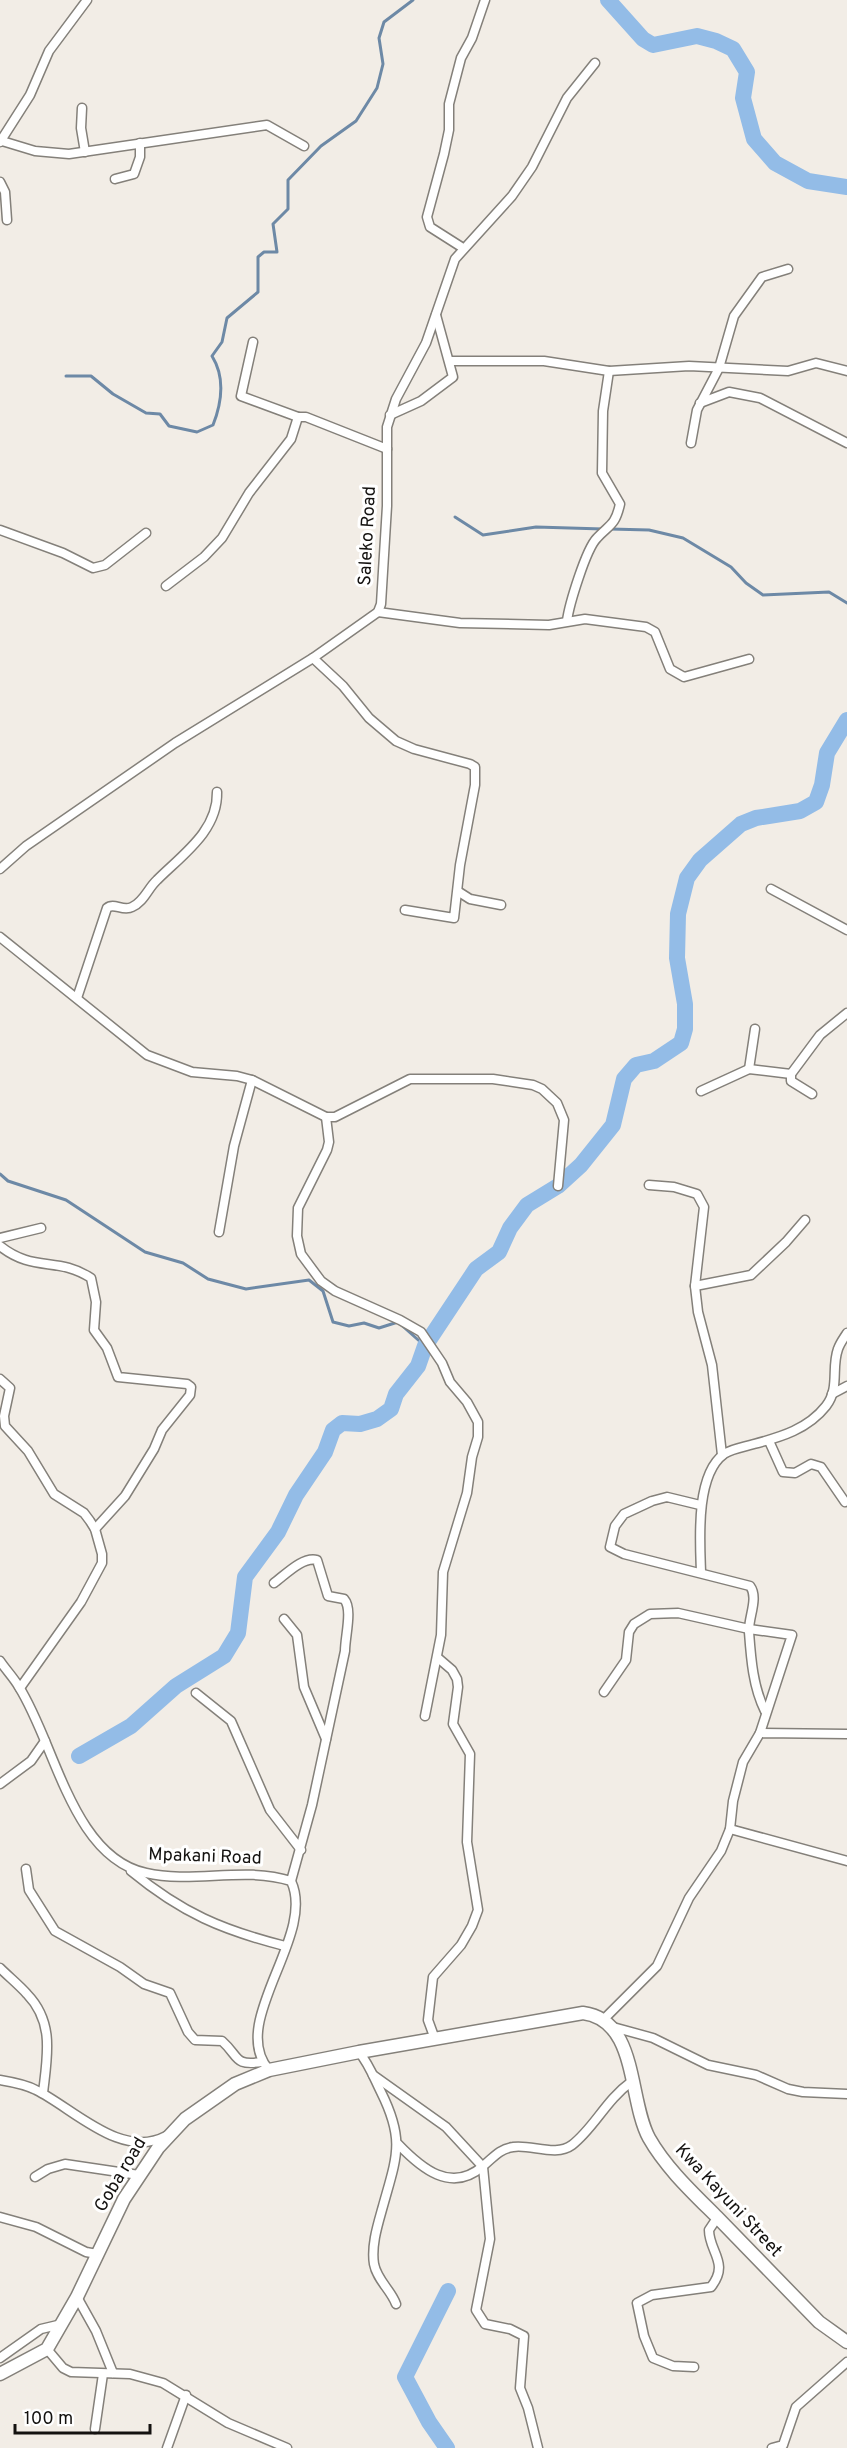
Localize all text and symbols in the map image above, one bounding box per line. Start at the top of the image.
street label: Saleko Road [354,486,382,586]
street label: Mpakani Road [148,1844,262,1870]
street label: Goba road [90,2133,152,2217]
street label: Kwa Kayuni Street [669,2139,787,2263]
scale bar [15,2397,150,2435]
text: 100 m [24,2408,73,2431]

